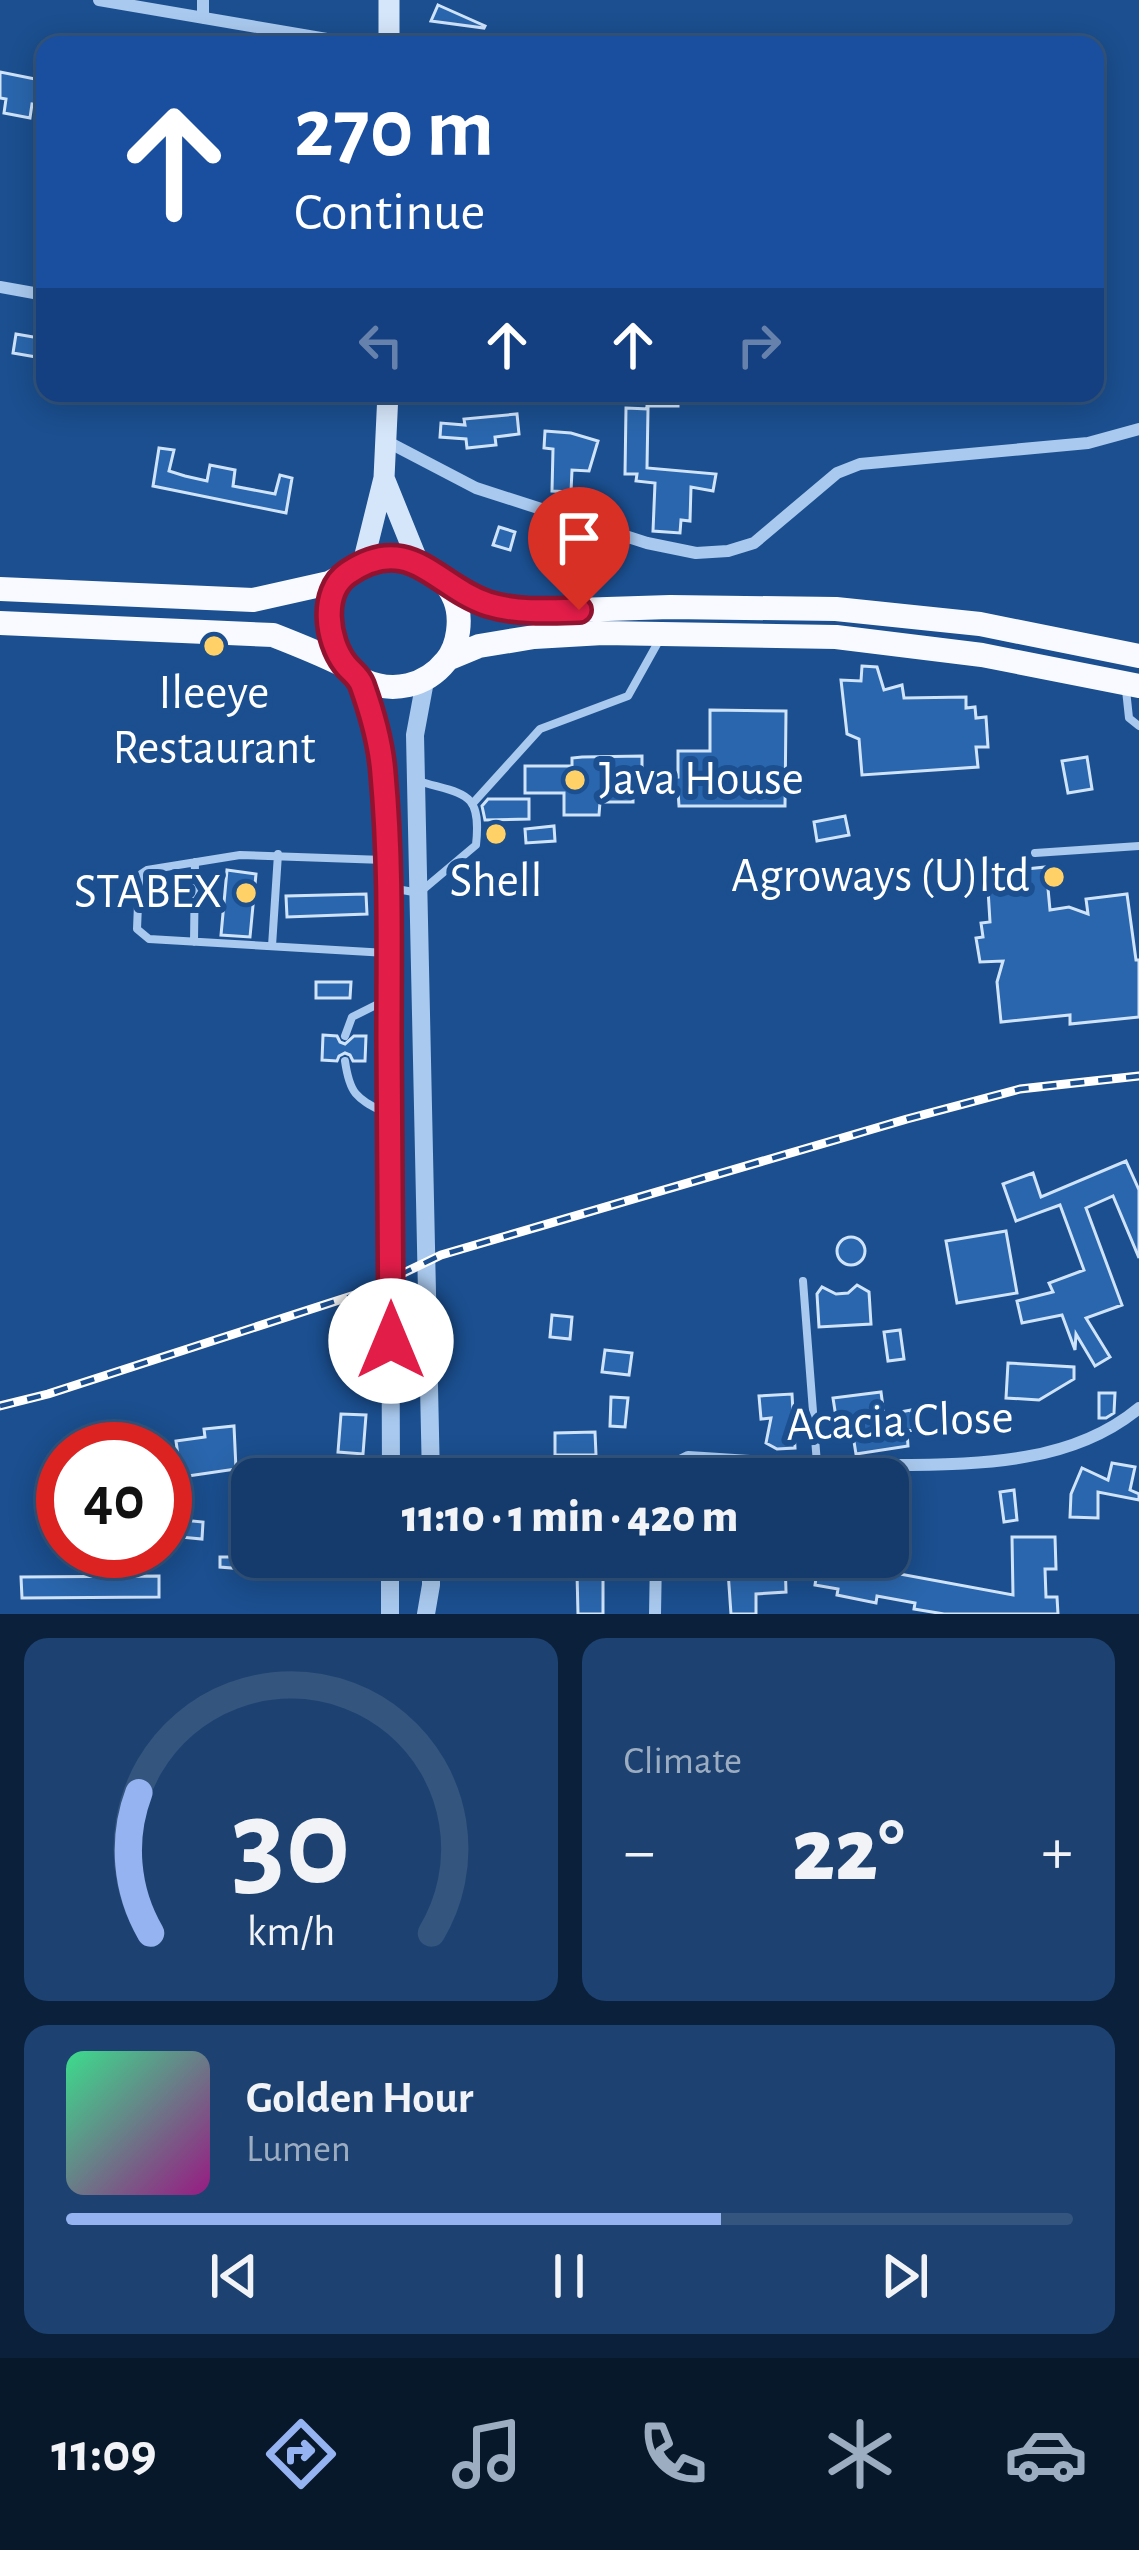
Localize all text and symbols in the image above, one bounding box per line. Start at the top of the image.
icon: ahead [96,84,252,240]
text: 270 m [294,88,494,172]
text: Continue [294,186,485,240]
icon: left [348,312,414,378]
icon: ahead [474,312,540,378]
icon: ahead [600,312,666,378]
icon: right [726,312,792,378]
pin [528,487,630,610]
icon: arrive [546,505,612,571]
marker: Ileeye Restaurant [201,633,227,659]
place label: Ileeye Restaurant [112,670,316,773]
place label: Java House [599,756,804,804]
marker: Java House [562,767,588,793]
marker: Shell [483,821,509,847]
place label: Agroways (U)ltd [731,853,1030,901]
place label: Shell [450,858,542,906]
marker: Agroways (U)ltd [1041,864,1067,890]
place label: STABEX [74,869,222,917]
marker: STABEX [233,880,259,906]
position arrow [328,1278,454,1404]
street label: Acacia Close [785,1394,1015,1450]
speed limit sign: 40 [36,1422,192,1578]
text: 11:10 · 1 min · 420 m [402,1495,738,1540]
text: Climate [624,1742,742,1781]
text: 30 [231,1782,350,1907]
text: 22° [792,1807,905,1897]
text: − [624,1819,655,1885]
text: + [1041,1819,1073,1885]
text: km/h [247,1910,335,1953]
text: Golden Hour [246,2076,473,2121]
text: Lumen [246,2130,351,2169]
icon: previous [201,2243,267,2309]
icon: pause [536,2243,602,2309]
icon: next [872,2243,938,2309]
icon: directions [259,2412,343,2496]
icon: music [445,2412,529,2496]
icon: phone [631,2412,715,2496]
icon: climate [818,2412,902,2496]
icon: car [1004,2412,1088,2496]
text: 11:09 [51,2427,157,2481]

